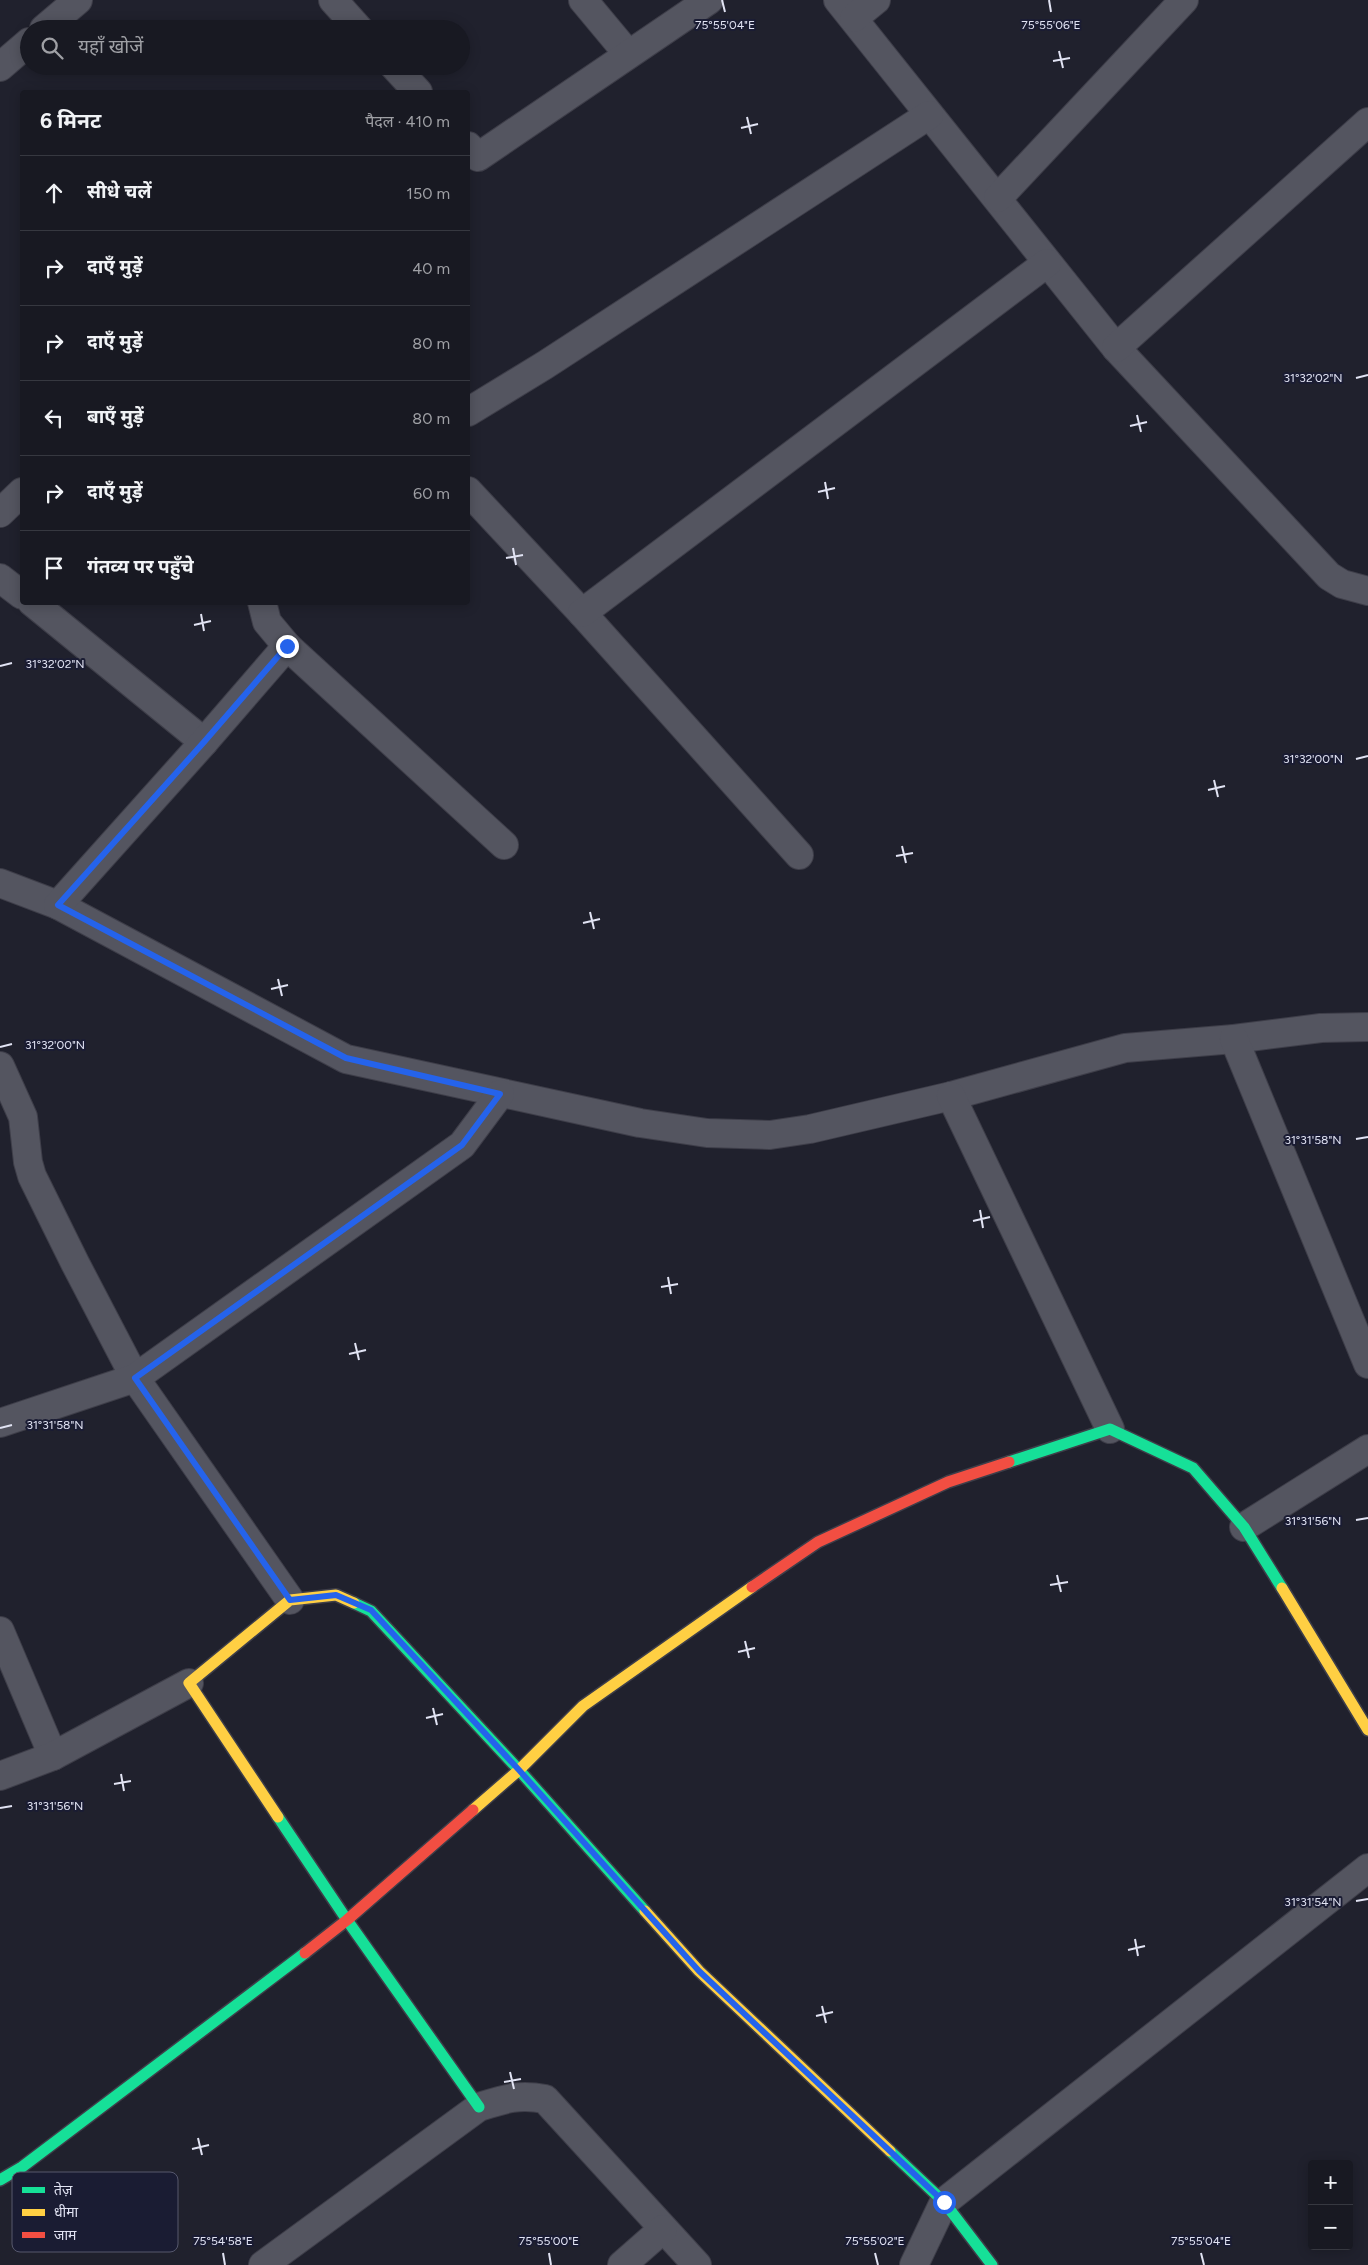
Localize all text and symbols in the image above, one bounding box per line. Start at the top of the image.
text: 75°55'04"E [695,18,755,32]
text: 75°55'06"E [1021,18,1081,32]
search box [20,20,470,75]
icon: search [38,34,66,62]
text: यहाँ खोजें [78,35,143,58]
text: 6 मिनट [40,108,101,133]
text: पैदल · 410 m [365,112,450,131]
icon: ahead [40,179,68,207]
text: सीधे चलें [87,180,151,203]
text: 150 m [406,184,450,203]
icon: right [40,254,68,282]
text: दाएँ मुड़ें [87,255,143,278]
text: 40 m [412,259,450,278]
icon: right [40,329,68,357]
text: दाएँ मुड़ें [87,330,143,353]
text: 80 m [412,334,450,353]
text: 31°32'02"N [1283,371,1343,385]
icon: left [40,404,68,432]
text: बाएँ मुड़ें [87,405,144,428]
text: 80 m [412,409,450,428]
icon: right [40,479,68,507]
text: दाएँ मुड़ें [87,480,143,503]
text: 60 m [413,484,450,503]
icon: arrive [40,554,68,582]
text: गंतव्य पर पहुँचे [87,555,194,578]
route end [276,635,299,658]
text: 31°32'02"N [25,657,85,671]
text: 31°32'00"N [1283,752,1343,766]
text: 31°32'00"N [25,1038,85,1052]
text: 31°31'58"N [1284,1133,1342,1147]
text: 31°31'58"N [26,1418,84,1432]
text: 31°31'56"N [1285,1514,1341,1528]
text: 31°31'56"N [27,1799,83,1813]
text: 31°31'54"N [1284,1895,1342,1909]
map controls [1308,2160,1353,2250]
button: + [1308,2160,1353,2205]
legend [12,2172,178,2252]
text: तेज़ [54,2181,73,2199]
route start [933,2191,956,2214]
text: धीमा [54,2204,79,2221]
button: − [1308,2205,1353,2250]
text: जाम [54,2227,77,2244]
text: 75°54'58"E [193,2234,253,2248]
text: 75°55'00"E [519,2234,579,2248]
text: 75°55'02"E [845,2234,905,2248]
text: 75°55'04"E [1171,2234,1231,2248]

